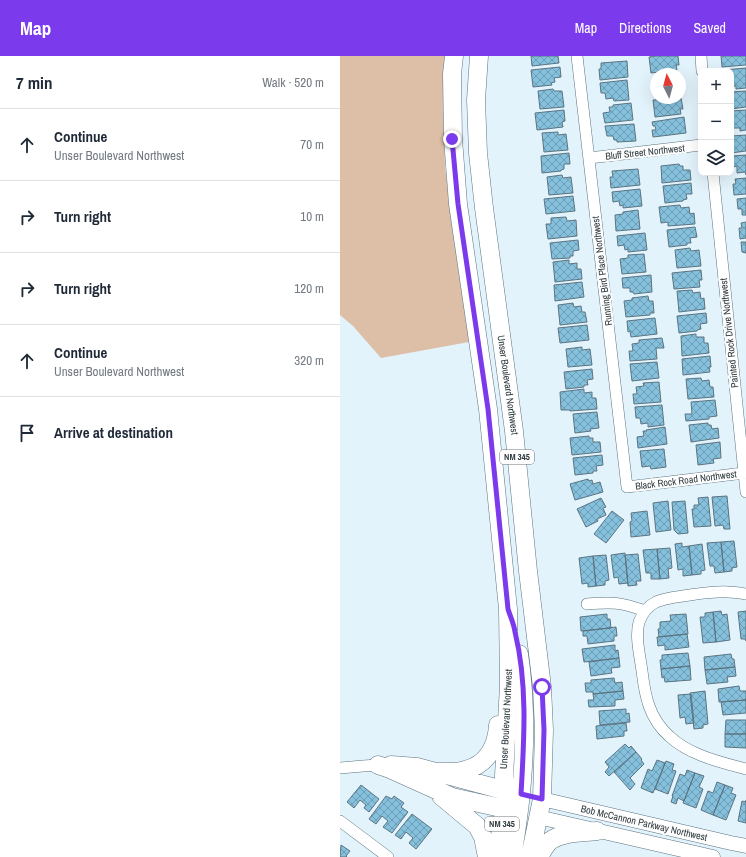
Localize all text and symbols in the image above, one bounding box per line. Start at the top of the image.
text: Map [20,15,51,41]
text: Map [575,19,597,37]
text: Directions [619,19,671,37]
text: Saved [693,19,726,37]
north arrow [650,68,686,104]
map controls [698,68,734,176]
button: + [698,68,734,104]
text: 7 min [16,71,52,94]
text: Walk · 520 m [262,74,324,91]
button: − [698,104,734,140]
text: Continue [54,126,107,147]
route end [443,130,461,148]
icon: ahead [16,134,38,156]
text: 70 m [300,136,324,153]
button: layers [698,140,734,176]
street label: Bluff Street Northwest [605,141,686,163]
text: Unser Boulevard Northwest [54,147,184,164]
icon: right [16,206,38,228]
text: Turn right [54,206,111,227]
text: 10 m [300,208,324,225]
street label: Running Bird Place Northwest [589,215,615,327]
street label: Painted Rock Drive Northwest [717,277,741,389]
icon: right [16,278,38,300]
text: Turn right [54,278,111,299]
text: 120 m [294,280,324,297]
street label: Unser Boulevard Northwest [495,334,522,436]
text: Continue [54,342,107,363]
icon: ahead [16,350,38,372]
text: 320 m [294,352,324,369]
text: Unser Boulevard Northwest [54,363,184,380]
icon: arrive [16,422,38,444]
text: Arrive at destination [54,422,173,443]
road number: NM 345 [500,450,534,464]
street label: Black Rock Road Northwest [635,467,738,493]
street label: Unser Boulevard Northwest [497,668,515,769]
route start [533,678,551,696]
street label: Bob McCannon Parkway Northwest [579,802,709,844]
road number: NM 345 [485,817,519,831]

